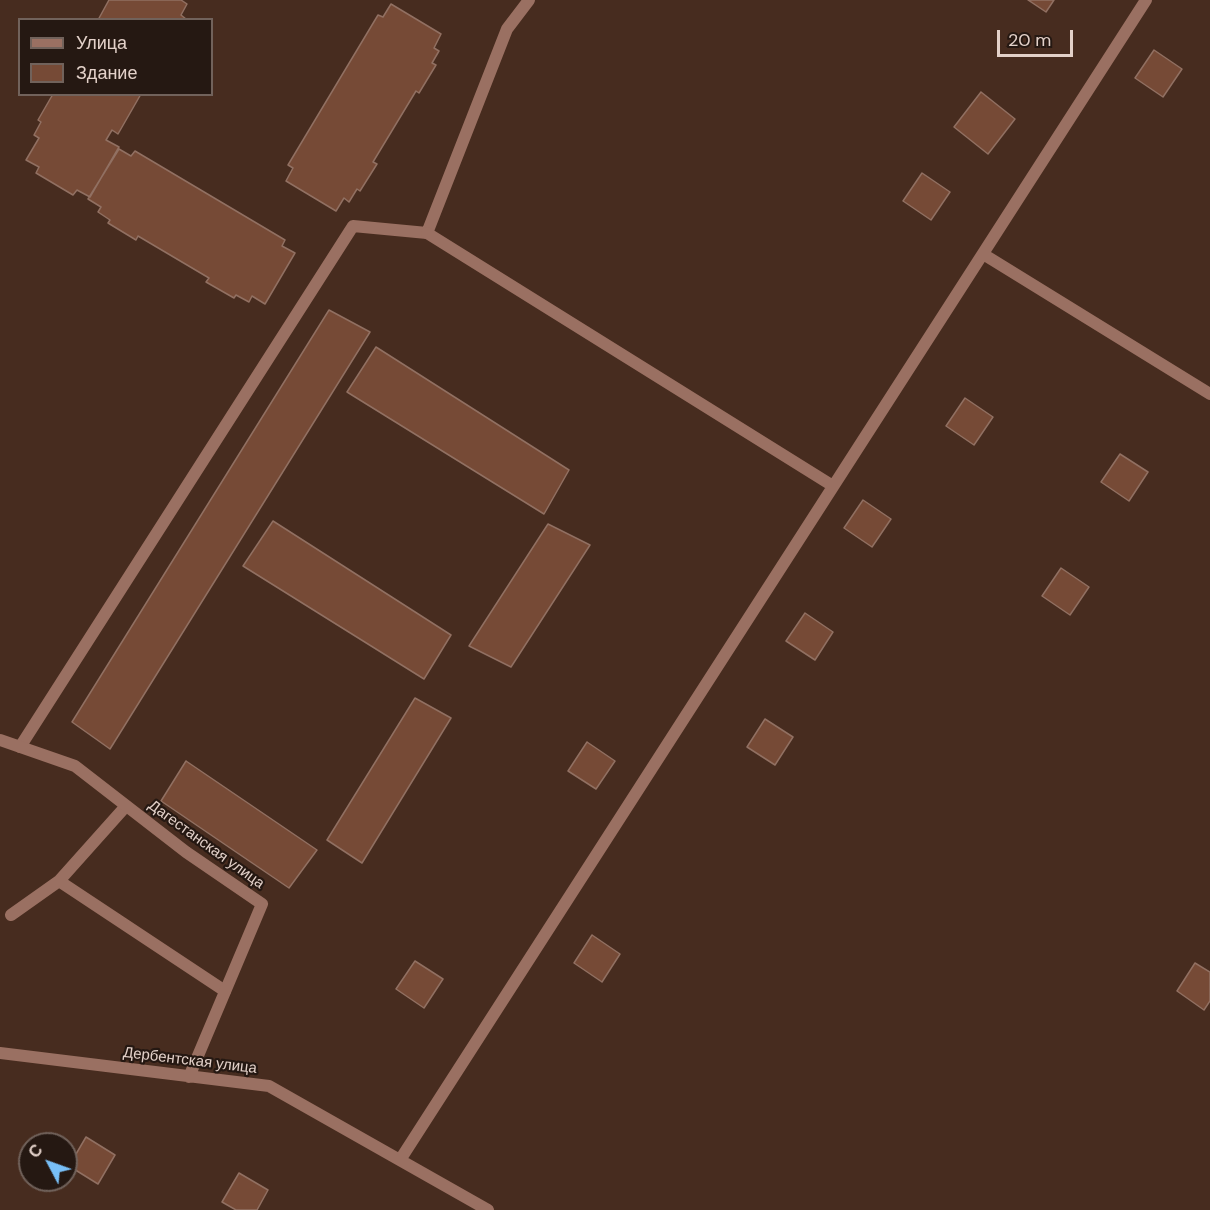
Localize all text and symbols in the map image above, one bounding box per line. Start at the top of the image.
legend [18,18,213,96]
scale bar [1000,18,1076,56]
text: 20 m [1008,28,1051,52]
text: Улица [76,31,127,55]
text: Здание [76,61,137,85]
street label: Дагестанская улица [145,797,267,893]
street label: Дербентская улица [122,1044,258,1078]
north arrow [18,1132,78,1192]
text: С [24,1140,47,1162]

